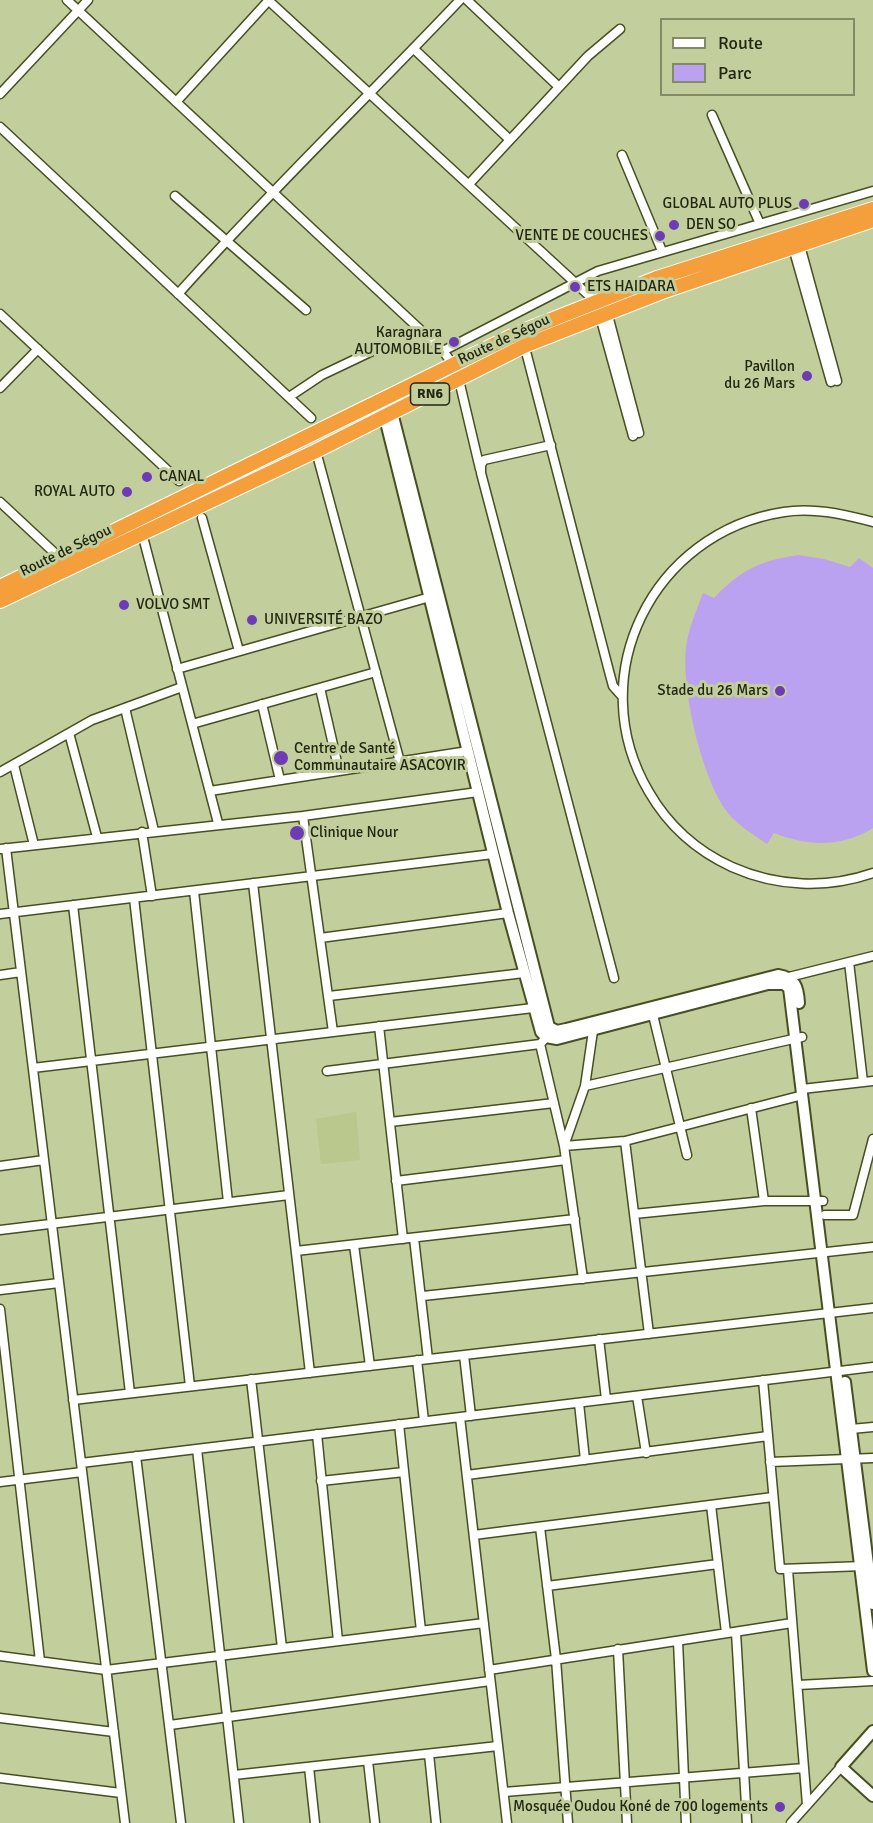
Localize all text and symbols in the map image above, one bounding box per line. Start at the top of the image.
legend [660,18,855,96]
text: Route [718,32,763,54]
text: Parc [718,62,752,84]
place label: GLOBAL AUTO PLUS [662,195,792,213]
marker: GLOBAL AUTO PLUS [797,197,811,211]
place label: DEN SO [686,216,736,234]
marker: DEN SO [667,218,681,232]
place label: VENTE DE COUCHES [515,227,648,245]
marker: VENTE DE COUCHES [653,229,667,243]
place label: ETS HAIDARA [587,278,675,296]
marker: ETS HAIDARA [568,280,582,294]
street label: Route de Ségou [455,311,553,369]
place label: Karagnara AUTOMOBILE [355,324,442,359]
marker: Karagnara AUTOMOBILE [447,335,461,349]
place label: Pavillon du 26 Mars [724,358,795,393]
marker: Pavillon du 26 Mars [800,369,814,383]
road number: RN6 [410,383,450,405]
place label: CANAL [159,468,204,486]
marker: CANAL [140,470,154,484]
place label: ROYAL AUTO [34,483,115,501]
marker: ROYAL AUTO [120,485,134,499]
street label: Route de Ségou [17,521,115,581]
place label: VOLVO SMT [136,596,210,614]
marker: VOLVO SMT [117,598,131,612]
place label: UNIVERSITÉ BAZO [264,611,383,629]
marker: UNIVERSITÉ BAZO [245,613,259,627]
place label: Stade du 26 Mars [657,682,768,700]
marker: Stade du 26 Mars [773,684,787,698]
place label: Centre de Santé Communautaire ASACOYIR [294,740,466,775]
marker: Centre de Santé Communautaire ASACOYIR [272,749,290,767]
marker: Clinique Nour [288,824,306,842]
place label: Clinique Nour [310,824,398,842]
place label: Mosquée Oudou Koné de 700 logements [513,1798,768,1816]
marker: Mosquée Oudou Koné de 700 logements [773,1800,787,1814]

